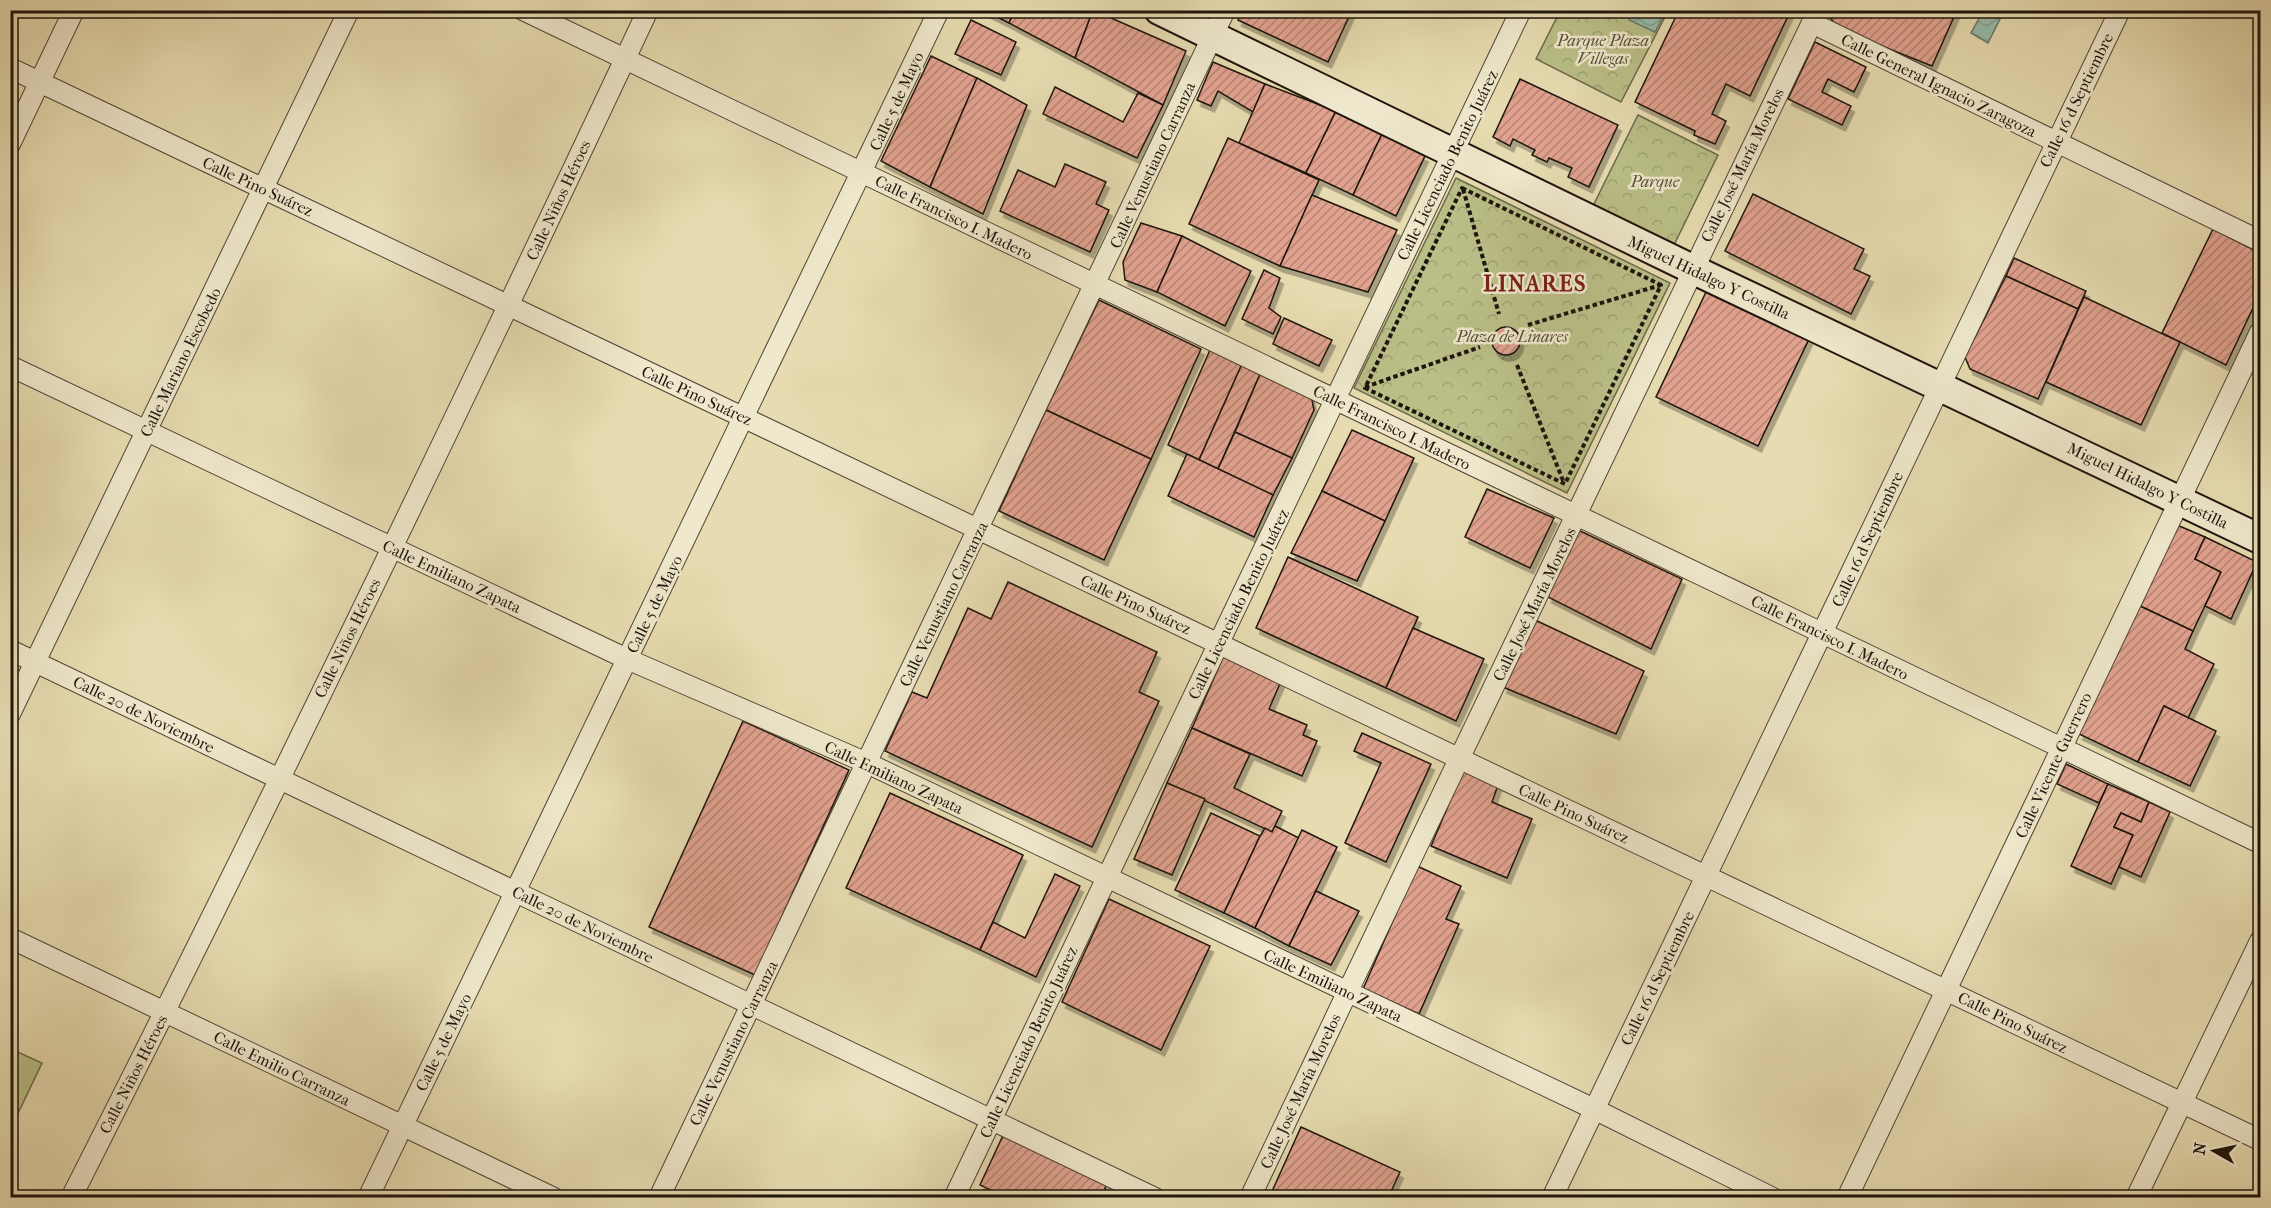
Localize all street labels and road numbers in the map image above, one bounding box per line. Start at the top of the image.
street label: Calle General Ignacio Zaragoza [1838,30,2040,141]
street label: Calle 16 d Septiembre [2036,30,2117,171]
street label: Calle 5 de Mayo [865,49,928,154]
street label: Calle Licenciado Benito Juárez [1393,67,1502,264]
street label: Calle Venustiano Carranza [1106,79,1200,251]
street label: Calle José María Morelos [1697,85,1788,245]
street label: Calle Niños Héroes [522,137,595,263]
street label: Calle Pino Suárez [200,153,316,220]
street label: Calle Francisco I. Madero [872,171,1036,264]
street label: Miguel Hidalgo Y Costilla [1625,232,1793,324]
street label: Calle Mariano Escobedo [136,284,225,440]
street label: Calle Pino Suárez [639,362,755,429]
street label: Calle Francisco I. Madero [1310,381,1474,474]
street label: Miguel Hidalgo Y Costilla [2064,438,2232,533]
street label: Calle 16 d Septiembre [1828,468,1907,610]
street label: Calle Licenciado Benito Juárez [1184,506,1293,703]
street label: Calle Venustiano Carranza [895,518,992,690]
street label: Calle José María Morelos [1489,524,1580,684]
street label: Calle Emiliano Zapata [379,536,525,617]
street label: Calle 5 de Mayo [623,552,686,656]
street label: Calle Pino Suárez [1078,571,1194,638]
street label: Calle Niños Héroes [310,575,385,701]
street label: Calle Francisco I. Madero [1748,591,1912,684]
street label: Calle 20 de Noviembre [70,672,218,757]
street label: Calle Vicente Guerrero [2011,689,2096,841]
street label: Calle Emiliano Zapata [821,737,967,818]
street label: Calle Pino Suárez [1516,780,1632,847]
street label: Calle 20 de Noviembre [509,882,657,967]
street label: Calle 16 d Septiembre [1617,908,1698,1049]
street label: Calle Licenciado Benito Juárez [976,943,1081,1141]
street label: Calle Emiliano Zapata [1260,945,1406,1026]
street label: Calle Venustiano Carranza [685,957,782,1129]
street label: Calle Pino Suárez [1955,988,2071,1057]
street label: Calle 5 de Mayo [412,990,475,1094]
street label: Calle José María Morelos [1256,1011,1345,1172]
street label: Calle Niños Héroes [95,1012,172,1137]
street label: Calle Emilio Carranza [210,1027,354,1110]

